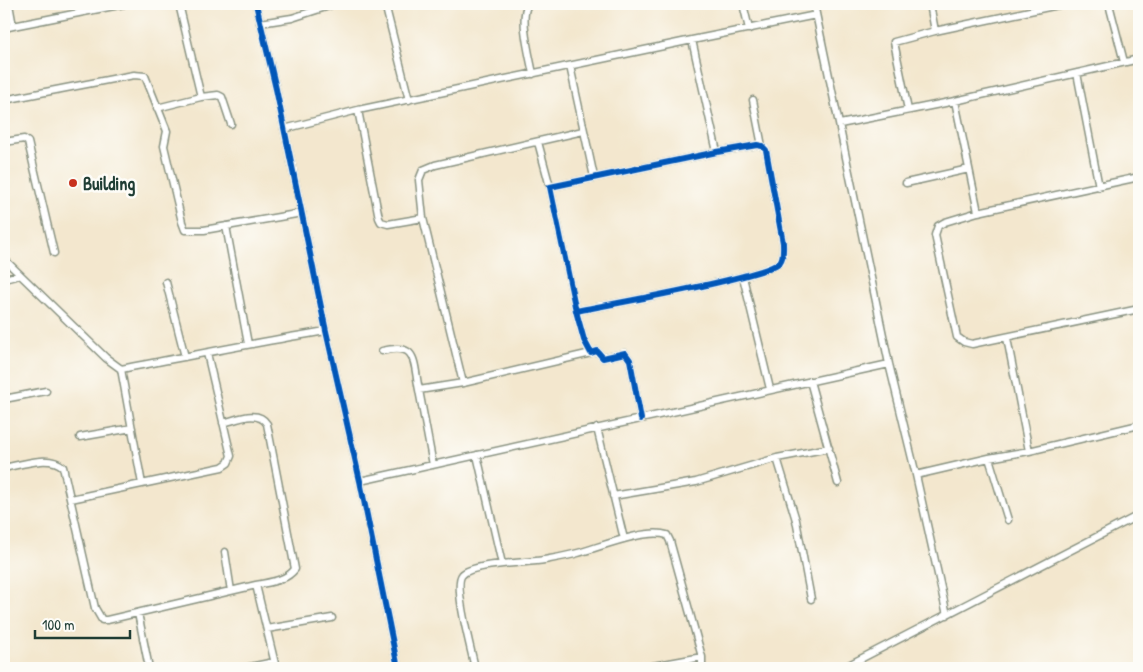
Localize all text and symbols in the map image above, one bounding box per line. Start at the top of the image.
place label: Building [83,171,135,197]
marker: Building [67,177,79,189]
scale bar [35,607,130,639]
text: 100 m [42,614,75,635]

